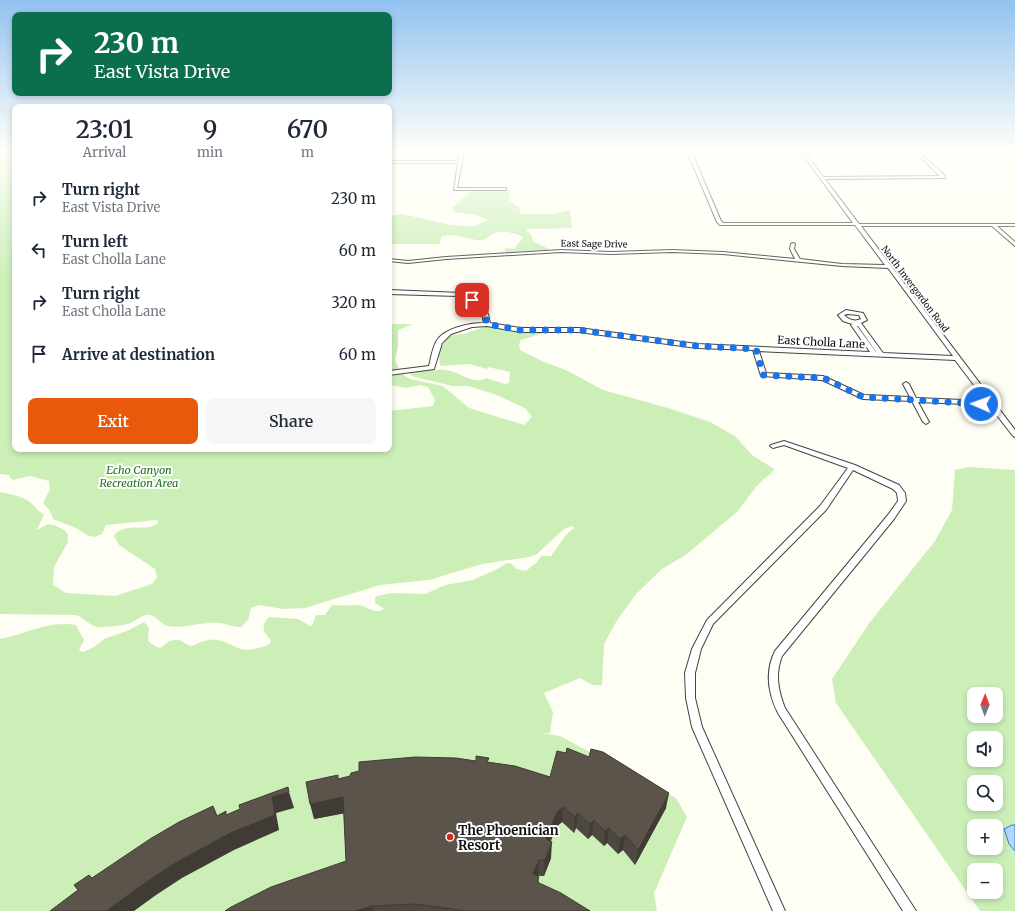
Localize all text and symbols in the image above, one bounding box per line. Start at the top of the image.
text: 230 m [94,25,179,61]
icon: right [28,28,80,80]
text: East Vista Drive [94,60,230,83]
text: 23:01 [76,114,133,145]
text: 9 [203,114,217,145]
text: 670 [287,114,328,145]
text: Arrival [83,144,126,161]
text: min [197,144,223,161]
text: m [301,144,314,161]
text: Turn right [62,180,140,199]
icon: right [28,187,50,209]
text: 230 m [331,189,376,208]
text: East Vista Drive [62,199,160,216]
text: Turn left [62,232,128,251]
street label: East Sage Drive [561,237,628,250]
icon: left [28,239,50,261]
text: 60 m [339,241,376,260]
street label: North Invergordon Road [879,243,952,335]
text: East Cholla Lane [62,251,166,268]
pin [455,283,489,317]
text: Turn right [62,284,140,303]
icon: arrive [461,289,483,311]
icon: right [28,291,50,313]
text: 320 m [331,293,376,312]
text: East Cholla Lane [62,303,166,320]
street label: East Cholla Lane [777,333,865,351]
icon: arrive [28,343,50,365]
text: Arrive at destination [62,345,215,364]
text: 60 m [339,345,376,364]
position arrow [960,383,1002,425]
button: Exit [28,398,198,444]
button: Share [206,398,376,444]
park label: Echo Canyon Recreation Area [100,463,178,490]
north arrow [967,687,1003,723]
map controls [967,687,1003,899]
button: sound [967,731,1003,767]
button: search [967,775,1003,811]
button: + [967,819,1003,855]
place label: The Phoenician Resort [458,822,559,854]
marker: The Phoenician Resort [445,832,455,842]
button: − [967,863,1003,899]

